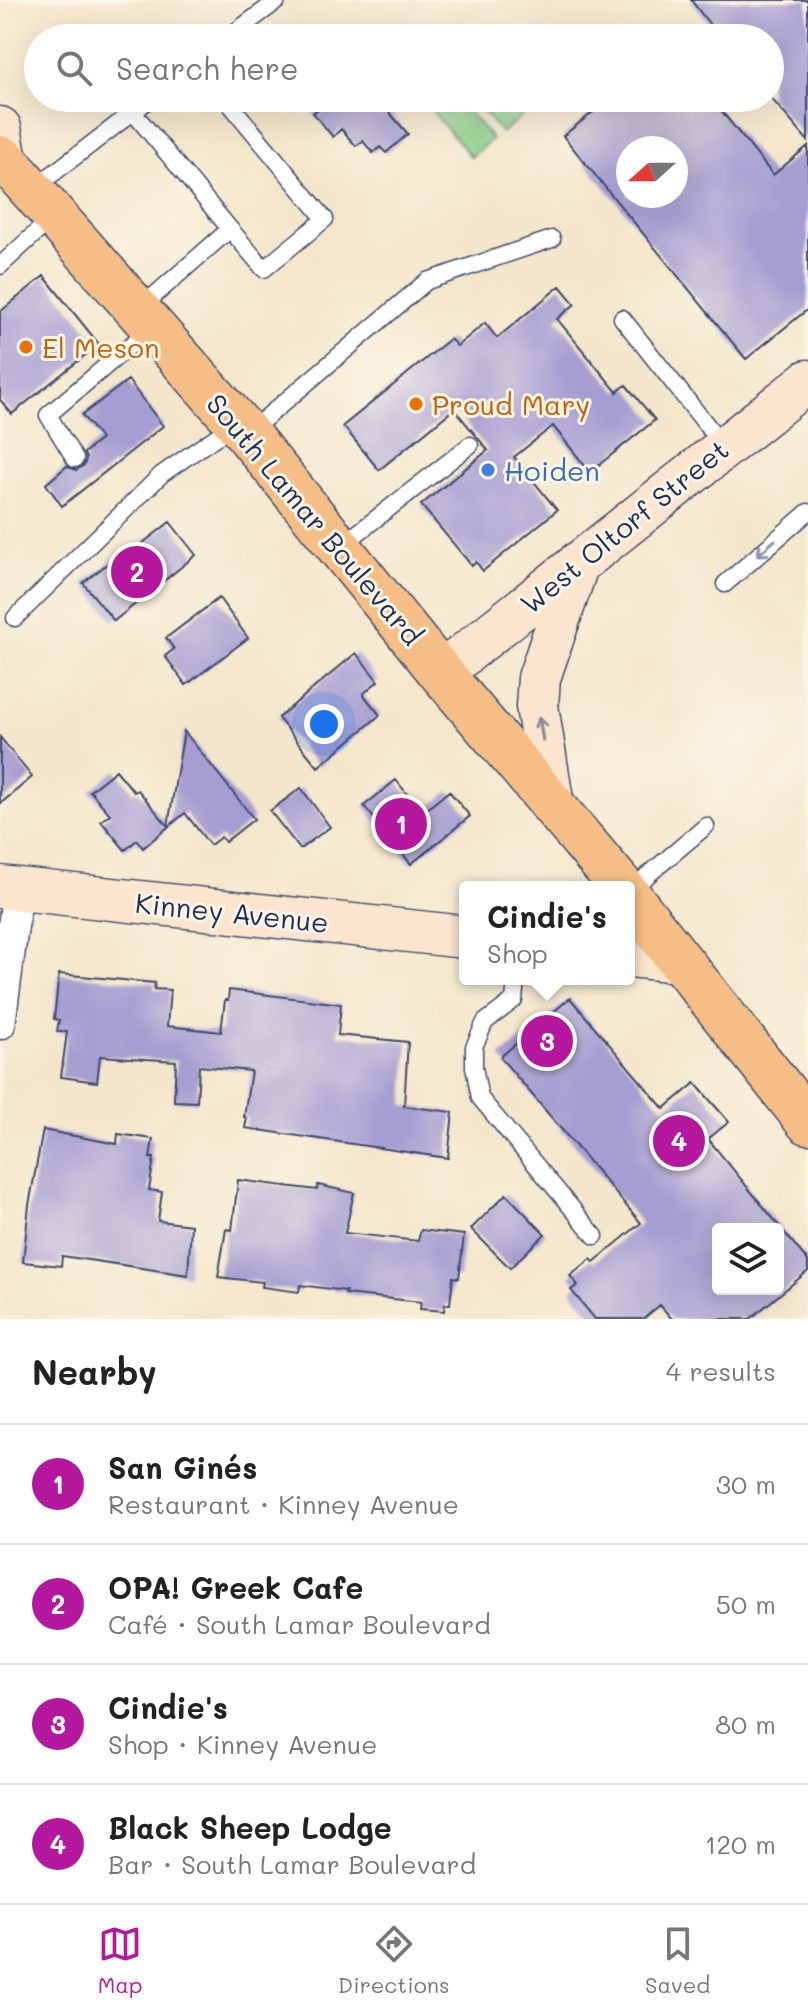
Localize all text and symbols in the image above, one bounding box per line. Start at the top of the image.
search box [24,24,784,112]
icon: search [52,46,96,90]
text: Search here [116,48,299,88]
north arrow [616,136,688,208]
place label: El Meson [42,329,159,365]
marker: El Meson [17,338,35,356]
street label: South Lamar Boulevard [199,386,431,652]
place label: Proud Mary [432,386,590,422]
marker: Proud Mary [407,395,425,413]
street label: West Oltorf Street [512,431,736,621]
place label: Hoiden [504,452,600,488]
marker: Hoiden [479,461,497,479]
one-way arrow [757,539,777,557]
pin: 2 [111,542,163,602]
your location [304,704,344,744]
one-way arrow [532,717,547,742]
pin: 1 [375,794,427,854]
popup [459,881,635,985]
street label: Kinney Avenue [133,884,331,940]
text: Cindie's [487,896,607,936]
text: Shop [487,936,548,970]
pin: 3 [521,1011,573,1071]
pin: 4 [653,1111,705,1171]
map controls [712,1223,784,1295]
button: layers [712,1223,784,1295]
text: Nearby [32,1349,157,1394]
text: 4 results [666,1354,776,1388]
text: San Ginés [108,1447,257,1487]
text: 1 [52,1467,64,1501]
text: 30 m [716,1467,776,1501]
text: Restaurant · Kinney Avenue [108,1487,459,1521]
text: OPA! Greek Cafe [108,1567,363,1607]
text: 2 [51,1587,65,1621]
text: 50 m [716,1587,776,1621]
text: Café · South Lamar Boulevard [108,1607,491,1641]
text: Cindie's [108,1687,228,1727]
text: 3 [50,1707,66,1741]
text: 80 m [715,1707,776,1741]
text: Shop · Kinney Avenue [108,1727,377,1761]
text: Black Sheep Lodge [108,1807,392,1847]
text: 4 [50,1827,66,1861]
text: 120 m [705,1827,776,1861]
text: Bar · South Lamar Boulevard [108,1847,476,1881]
tab: Map [98,1922,143,1999]
tab: Directions [338,1922,450,1999]
tab: Saved [645,1922,710,1999]

